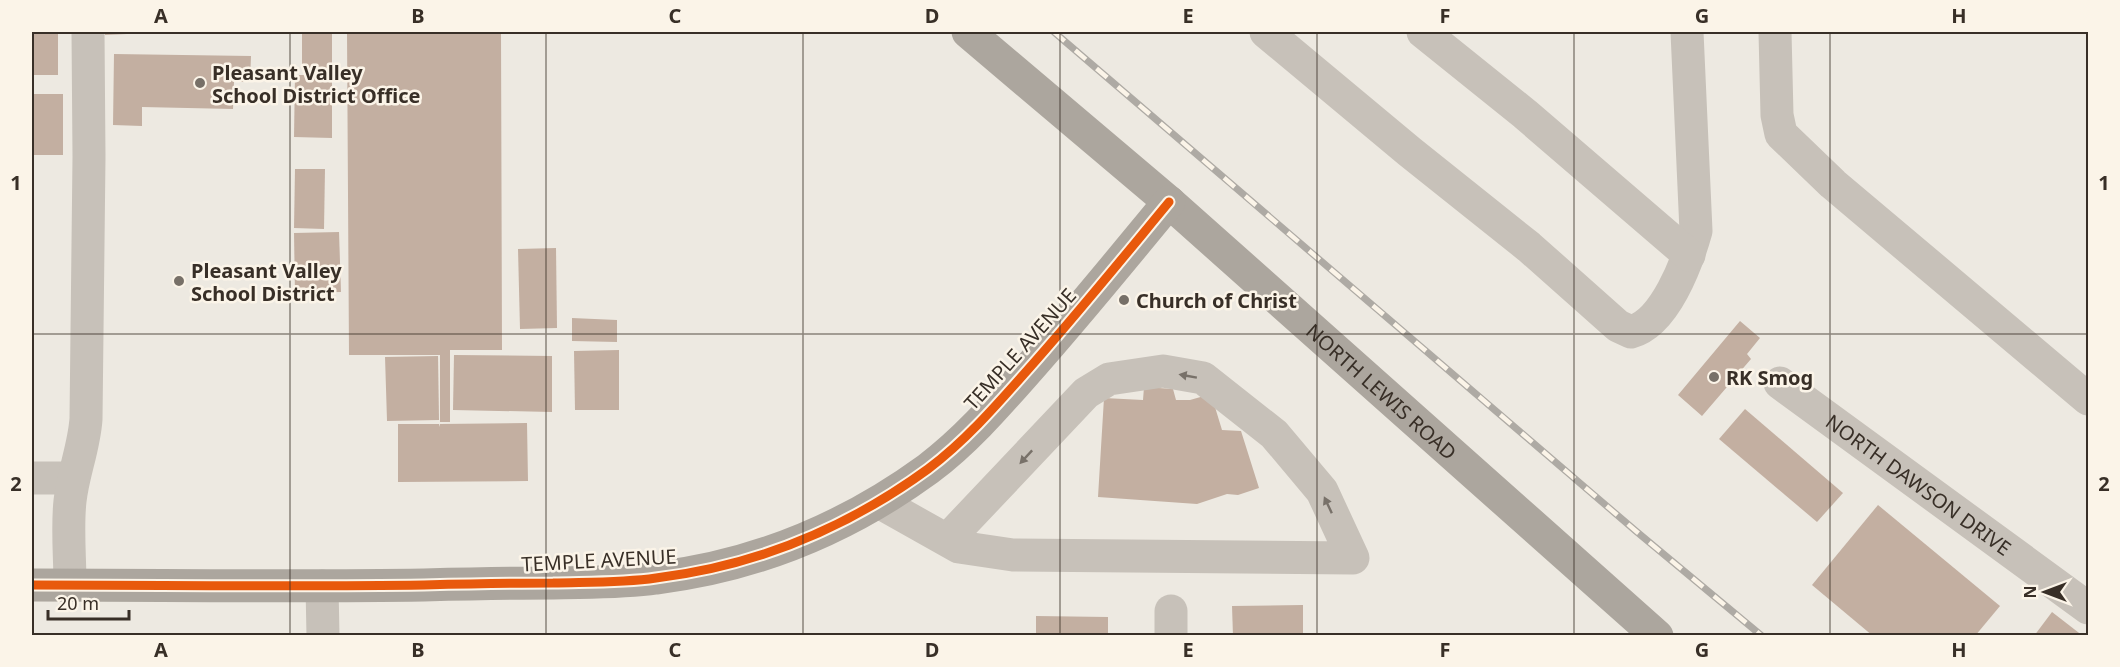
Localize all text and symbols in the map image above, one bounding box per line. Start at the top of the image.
text: A [154,2,168,29]
text: B [411,2,425,29]
text: C [669,2,682,29]
text: D [925,2,939,29]
text: E [1182,2,1194,29]
text: F [1440,2,1450,29]
text: G [1695,2,1709,29]
text: H [1951,2,1967,29]
place label: Pleasant Valley School District Office [212,59,421,109]
marker: Pleasant Valley School District Office [193,76,207,90]
text: 1 [10,169,22,196]
text: 1 [2098,169,2110,196]
place label: Pleasant Valley School District [191,257,342,307]
marker: Pleasant Valley School District [172,274,186,288]
street label: TEMPLE AVENUE [958,282,1082,416]
place label: Church of Christ [1136,287,1297,314]
marker: Church of Christ [1117,293,1131,307]
street label: NORTH LEWIS ROAD [1301,317,1463,465]
place label: RK Smog [1726,364,1813,391]
marker: RK Smog [1707,370,1721,384]
one-way arrow [1178,371,1197,380]
street label: NORTH DAWSON DRIVE [1821,408,2017,561]
one-way arrow [1019,450,1033,464]
text: 2 [10,470,22,497]
text: 2 [2098,470,2110,497]
one-way arrow [1324,496,1333,513]
street label: TEMPLE AVENUE [521,542,677,578]
north arrow [2015,562,2075,622]
scale bar [48,583,129,621]
text: N [2019,585,2041,599]
text: 20 m [57,591,99,615]
text: A [154,636,168,663]
text: B [411,636,425,663]
text: C [669,636,682,663]
text: D [925,636,939,663]
text: E [1182,636,1194,663]
text: F [1440,636,1450,663]
text: G [1695,636,1709,663]
text: H [1951,636,1967,663]

